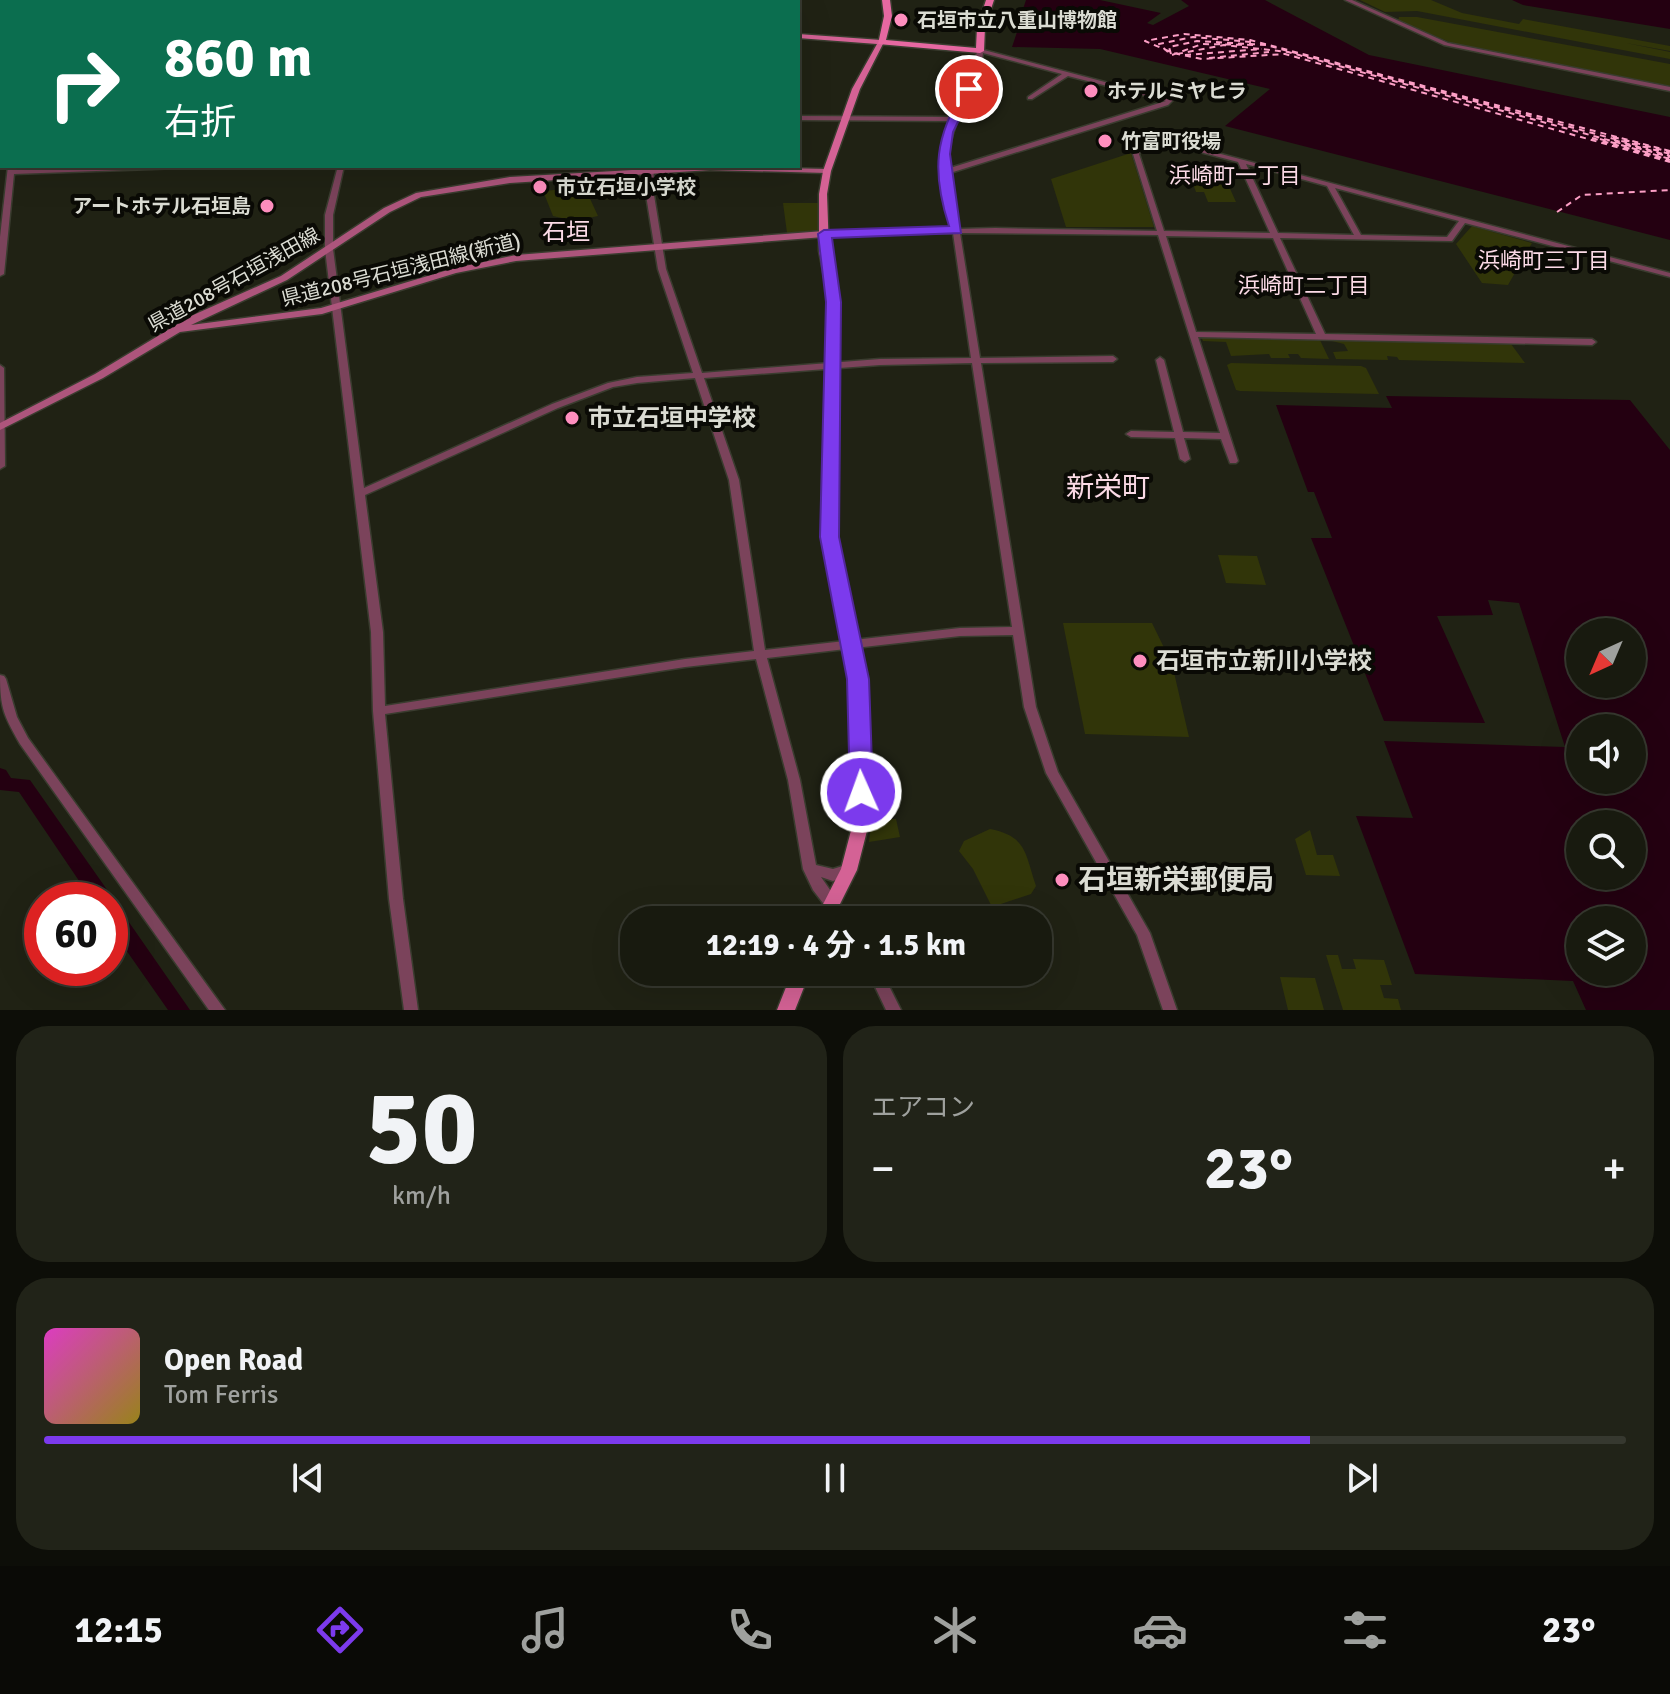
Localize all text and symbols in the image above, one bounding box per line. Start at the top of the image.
place label: 石垣市立八重山博物館 [917,8,1117,33]
marker: 石垣市立八重山博物館 [892,11,910,29]
text: 860 m [164,23,312,92]
icon: right [32,32,136,136]
pin [935,55,1003,123]
icon: arrive [947,67,991,111]
place label: ホテルミヤヒラ [1107,79,1247,104]
marker: ホテルミヤヒラ [1082,82,1100,100]
text: 右折 [164,100,236,145]
place label: 竹富町役場 [1121,129,1221,154]
marker: 竹富町役場 [1096,132,1114,150]
district label: 浜崎町一丁目 [1169,162,1301,189]
place label: 市立石垣小学校 [556,175,696,200]
marker: 市立石垣小学校 [531,178,549,196]
place label: アートホテル石垣島 [72,194,251,219]
marker: アートホテル石垣島 [258,197,276,215]
district label: 石垣 [542,217,590,247]
street label: 県道208号石垣浅田線 [144,222,324,338]
street label: 県道208号石垣浅田線(新道) [279,228,523,312]
district label: 浜崎町三丁目 [1478,247,1610,274]
district label: 浜崎町二丁目 [1238,272,1370,299]
place label: 市立石垣中学校 [588,403,756,433]
marker: 市立石垣中学校 [563,409,581,427]
district label: 新栄町 [1066,471,1150,505]
north arrow [1566,618,1646,698]
map controls [1566,618,1646,986]
place label: 石垣市立新川小学校 [1156,646,1372,676]
marker: 石垣市立新川小学校 [1131,652,1149,670]
button: sound [1566,714,1646,794]
position arrow [819,750,903,834]
button: search [1566,810,1646,890]
place label: 石垣新栄郵便局 [1078,863,1274,897]
marker: 石垣新栄郵便局 [1053,871,1071,889]
speed limit sign: 60 [24,882,128,986]
button: layers [1566,906,1646,986]
text: 12:19 · 4 分 · 1.5 km [706,927,966,964]
text: 50 [365,1064,478,1192]
text: エアコン [871,1092,975,1124]
text: 23° [1204,1132,1293,1206]
text: − [871,1142,895,1196]
text: + [1602,1142,1626,1196]
text: km/h [392,1180,451,1212]
text: Open Road [164,1342,303,1379]
text: Tom Ferris [164,1379,278,1411]
icon: previous [286,1456,330,1500]
icon: pause [813,1456,857,1500]
icon: next [1340,1456,1384,1500]
icon: directions [312,1602,368,1658]
icon: music [517,1602,573,1658]
icon: phone [722,1602,778,1658]
icon: climate [927,1602,983,1658]
icon: car [1132,1602,1188,1658]
icon: filters [1337,1602,1393,1658]
text: 12:15 [75,1608,163,1653]
text: 23° [1542,1608,1595,1653]

